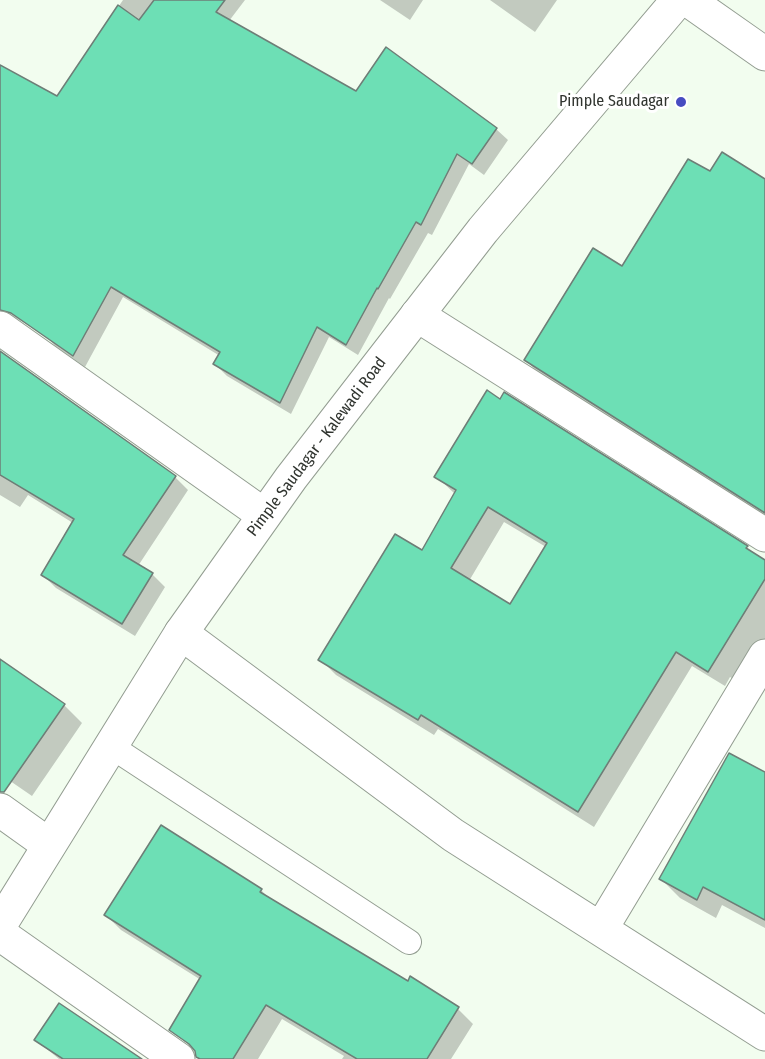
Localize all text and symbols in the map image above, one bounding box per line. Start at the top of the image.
place label: Pimple Saudagar [559,92,669,112]
marker: Pimple Saudagar [674,95,688,109]
street label: Pimple Saudagar - Kalewadi Road [243,354,391,540]

